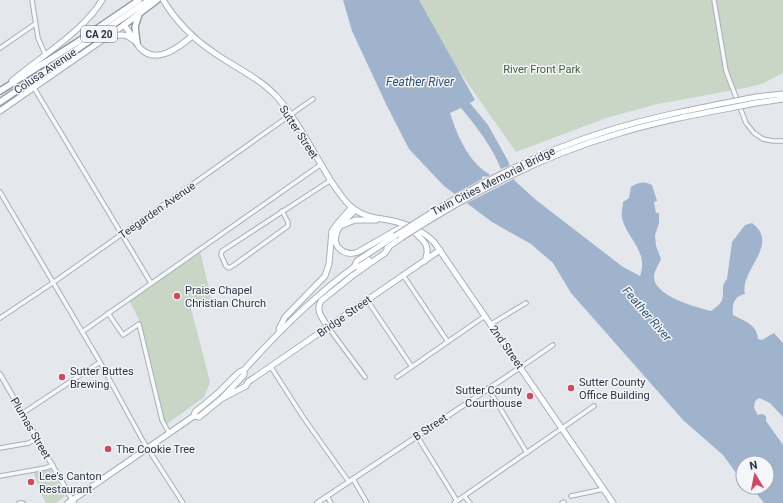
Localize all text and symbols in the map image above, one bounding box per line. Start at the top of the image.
road number: CA 20 [81,26,117,42]
street label: Colusa Avenue [12,46,79,97]
park label: River Front Park [503,63,581,76]
water label: Feather River [386,75,455,89]
street label: Sutter Street [276,103,321,162]
street label: Twin Cities Memorial Bridge [429,144,557,218]
street label: Teegarden Avenue [117,179,198,242]
place label: Praise Chapel Christian Church [185,284,266,310]
water label: Feather River [619,284,675,345]
marker: Praise Chapel Christian Church [172,291,182,301]
street label: Bridge Street [315,293,374,340]
street label: 2nd Street [487,323,527,372]
place label: Sutter Buttes Brewing [70,365,134,391]
marker: Sutter Buttes Brewing [57,372,67,382]
place label: Sutter County Office Building [579,376,650,402]
marker: Sutter County Office Building [566,383,576,393]
place label: Sutter County Courthouse [456,384,523,410]
marker: Sutter County Courthouse [525,391,535,401]
street label: Plumas Street [8,395,54,462]
street label: B Street [411,411,450,444]
place label: The Cookie Tree [116,443,195,456]
marker: The Cookie Tree [103,444,113,454]
north arrow [735,455,775,495]
text: N [748,459,759,473]
place label: Lee's Canton Restaurant [39,470,101,496]
marker: Lee's Canton Restaurant [26,477,36,487]

